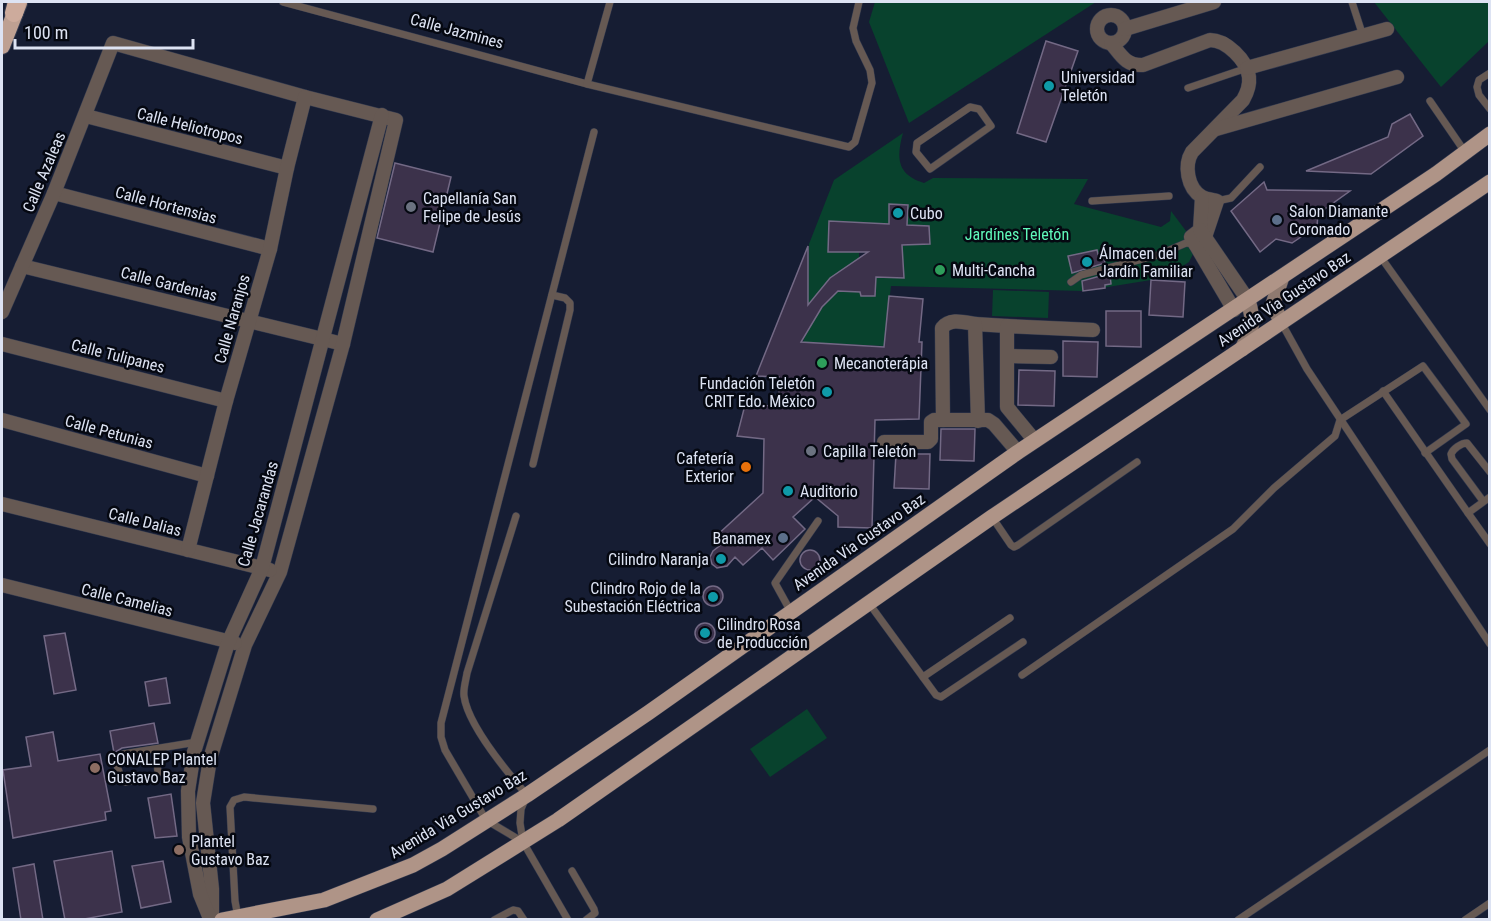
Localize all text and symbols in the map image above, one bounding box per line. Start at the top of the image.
street label: Calle Jazmines [408,9,506,53]
scale bar [15,12,194,50]
text: 100 m [24,22,68,43]
place label: Universidad Teletón [1061,68,1135,105]
marker: Universidad Teletón [1042,79,1056,93]
street label: Calle Heliotropos [135,104,245,148]
street label: Calle Azaleas [19,129,69,215]
street label: Calle Hortensias [113,182,219,228]
place label: Capellanía San Felipe de Jesús [423,189,521,226]
marker: Capellanía San Felipe de Jesús [404,200,418,214]
place label: Salon Diamante Coronado [1289,202,1388,239]
place label: Cubo [910,204,943,223]
marker: Cubo [891,206,905,220]
marker: Salon Diamante Coronado [1270,213,1284,227]
park label: Jardínes Teletón [965,225,1069,244]
place label: Álmacen del Jardín Familiar [1099,244,1193,281]
street label: Avenida Via Gustavo Baz [1214,247,1354,351]
marker: Álmacen del Jardín Familiar [1080,255,1094,269]
place label: Multi-Cancha [952,261,1035,280]
street label: Calle Gardenias [119,263,219,305]
marker: Multi-Cancha [933,263,947,277]
street label: Calle Naranjos [210,272,254,366]
street label: Calle Tulipanes [69,335,167,377]
place label: Mecanoterápia [834,354,928,373]
marker: Mecanoterápia [815,356,829,370]
place label: Fundación Teletón CRIT Edo. México [700,374,815,411]
marker: Fundación Teletón CRIT Edo. México [820,385,834,399]
street label: Calle Petunias [63,411,155,453]
place label: Capilla Teletón [823,442,916,461]
marker: Capilla Teletón [804,444,818,458]
place label: Cafetería Exterior [676,449,734,486]
street label: Calle Jacarandas [234,459,282,569]
marker: Cafetería Exterior [739,460,753,474]
place label: Auditorio [800,482,858,501]
marker: Auditorio [781,484,795,498]
street label: Avenida Via Gustavo Baz [790,489,928,595]
street label: Calle Dalias [107,504,183,540]
place label: Banamex [713,529,771,548]
marker: Banamex [776,531,790,545]
place label: Cilindro Naranja [608,550,709,569]
marker: Cilindro Naranja [714,552,728,566]
street label: Calle Camelias [79,579,175,621]
place label: Clindro Rojo de la Subestación Eléctrica [565,579,701,616]
marker: Clindro Rojo de la Subestación Eléctrica [706,590,720,604]
place label: Cilindro Rosa de Producción [717,615,808,652]
marker: Cilindro Rosa de Producción [698,626,712,640]
place label: CONALEP Plantel Gustavo Baz [107,750,217,787]
marker: CONALEP Plantel Gustavo Baz [88,761,102,775]
street label: Avenida Via Gustavo Baz [386,766,530,862]
place label: Plantel Gustavo Baz [191,832,270,869]
marker: Plantel Gustavo Baz [172,843,186,857]

